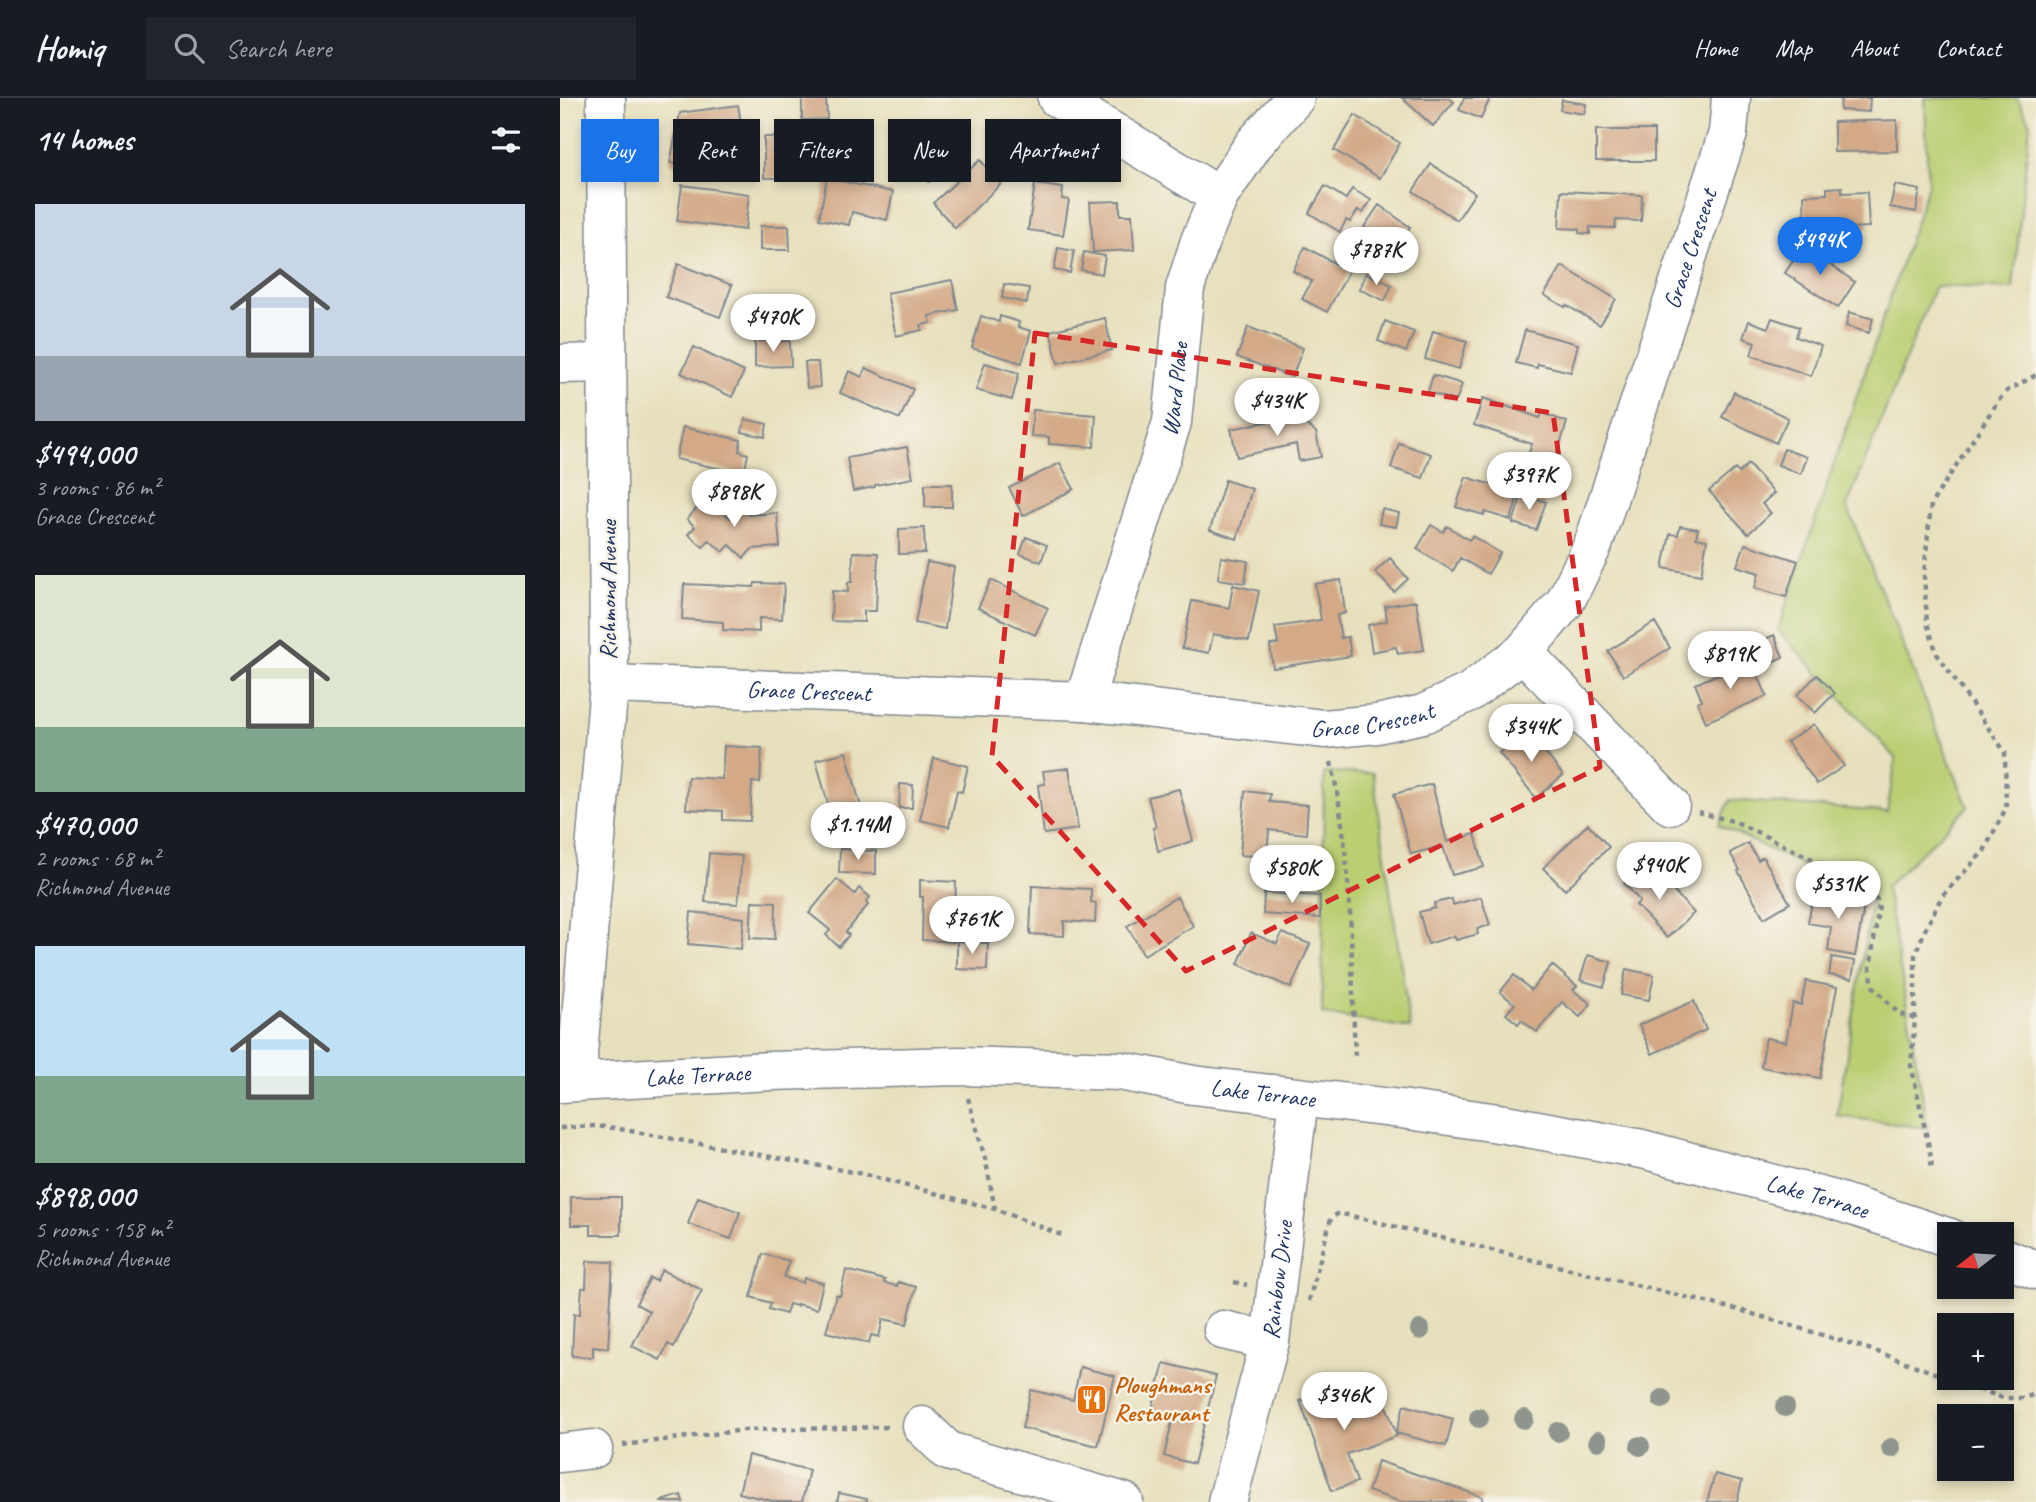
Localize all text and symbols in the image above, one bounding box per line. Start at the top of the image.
search box [146,17,636,80]
text: Homiq [35,27,104,69]
icon: search [170,29,208,67]
text: Search here [226,32,331,65]
text: Home [1694,33,1737,63]
text: Map [1775,33,1812,63]
text: About [1850,33,1898,63]
text: Contact [1936,33,2001,63]
chip: Buy [581,119,659,182]
chip: Rent [673,119,760,182]
chip: Filters [774,119,874,182]
chip: New [888,119,971,182]
chip: Apartment [985,119,1121,182]
text: 14 homes [35,121,133,159]
icon: filters [487,121,525,159]
street label: Grace Crescent [1656,183,1724,312]
pin: $494K [1771,218,1869,277]
text: $494K [1794,225,1846,254]
pin: $787K [1327,228,1425,287]
text: $787K [1350,235,1402,264]
icon: home [217,250,343,376]
pin: $470K [724,294,822,354]
text: $470K [747,302,800,331]
street label: Ward Place [1154,339,1195,439]
pin: $434K [1228,378,1326,438]
text: $434K [1250,386,1304,415]
text: $494,000 [35,435,135,473]
pin: $397K [1480,452,1578,512]
text: $397K [1503,460,1555,489]
pin: $898K [685,470,783,529]
text: 3 rooms · 86 m² [35,473,159,502]
text: $898K [708,477,760,506]
text: Grace Crescent [35,502,154,531]
street label: Richmond Avenue [593,518,623,660]
icon: home [217,621,343,747]
pin: $819K [1681,632,1779,691]
text: $819K [1704,639,1756,668]
street label: Grace Crescent [746,674,873,708]
street label: Grace Crescent [1309,695,1441,744]
pin: $344K [1482,704,1580,764]
text: $344K [1504,712,1558,741]
pin: $1.14M [801,802,915,862]
text: $470,000 [35,806,135,844]
text: $1.14M [827,810,889,839]
pin: $940K [1610,842,1708,902]
text: 2 rooms · 68 m² [35,844,159,873]
pin: $580K [1243,846,1341,905]
text: $940K [1633,850,1685,879]
text: $580K [1266,853,1318,882]
pin: $531K [1789,862,1887,921]
text: $531K [1812,869,1864,898]
text: Richmond Avenue [35,873,169,902]
pin: $761K [923,896,1021,956]
text: $761K [945,904,999,933]
icon: home [217,992,343,1118]
street label: Lake Terrace [645,1057,753,1093]
street label: Lake Terrace [1209,1072,1319,1114]
street label: Lake Terrace [1763,1167,1874,1226]
text: $898,000 [35,1177,135,1215]
text: 5 rooms · 158 m² [35,1215,170,1244]
street label: Rainbow Drive [1255,1217,1299,1341]
north arrow [1937,1222,2014,1298]
map controls [1937,1222,2014,1481]
text: Richmond Avenue [35,1244,169,1273]
button: + [1937,1313,2014,1390]
place label: Ploughmans Restaurant [1114,1370,1213,1428]
pin: $346K [1295,1372,1393,1432]
text: $346K [1317,1380,1371,1409]
restaurant icon: Ploughmans Restaurant [1074,1382,1108,1416]
button: − [1937,1404,2014,1481]

